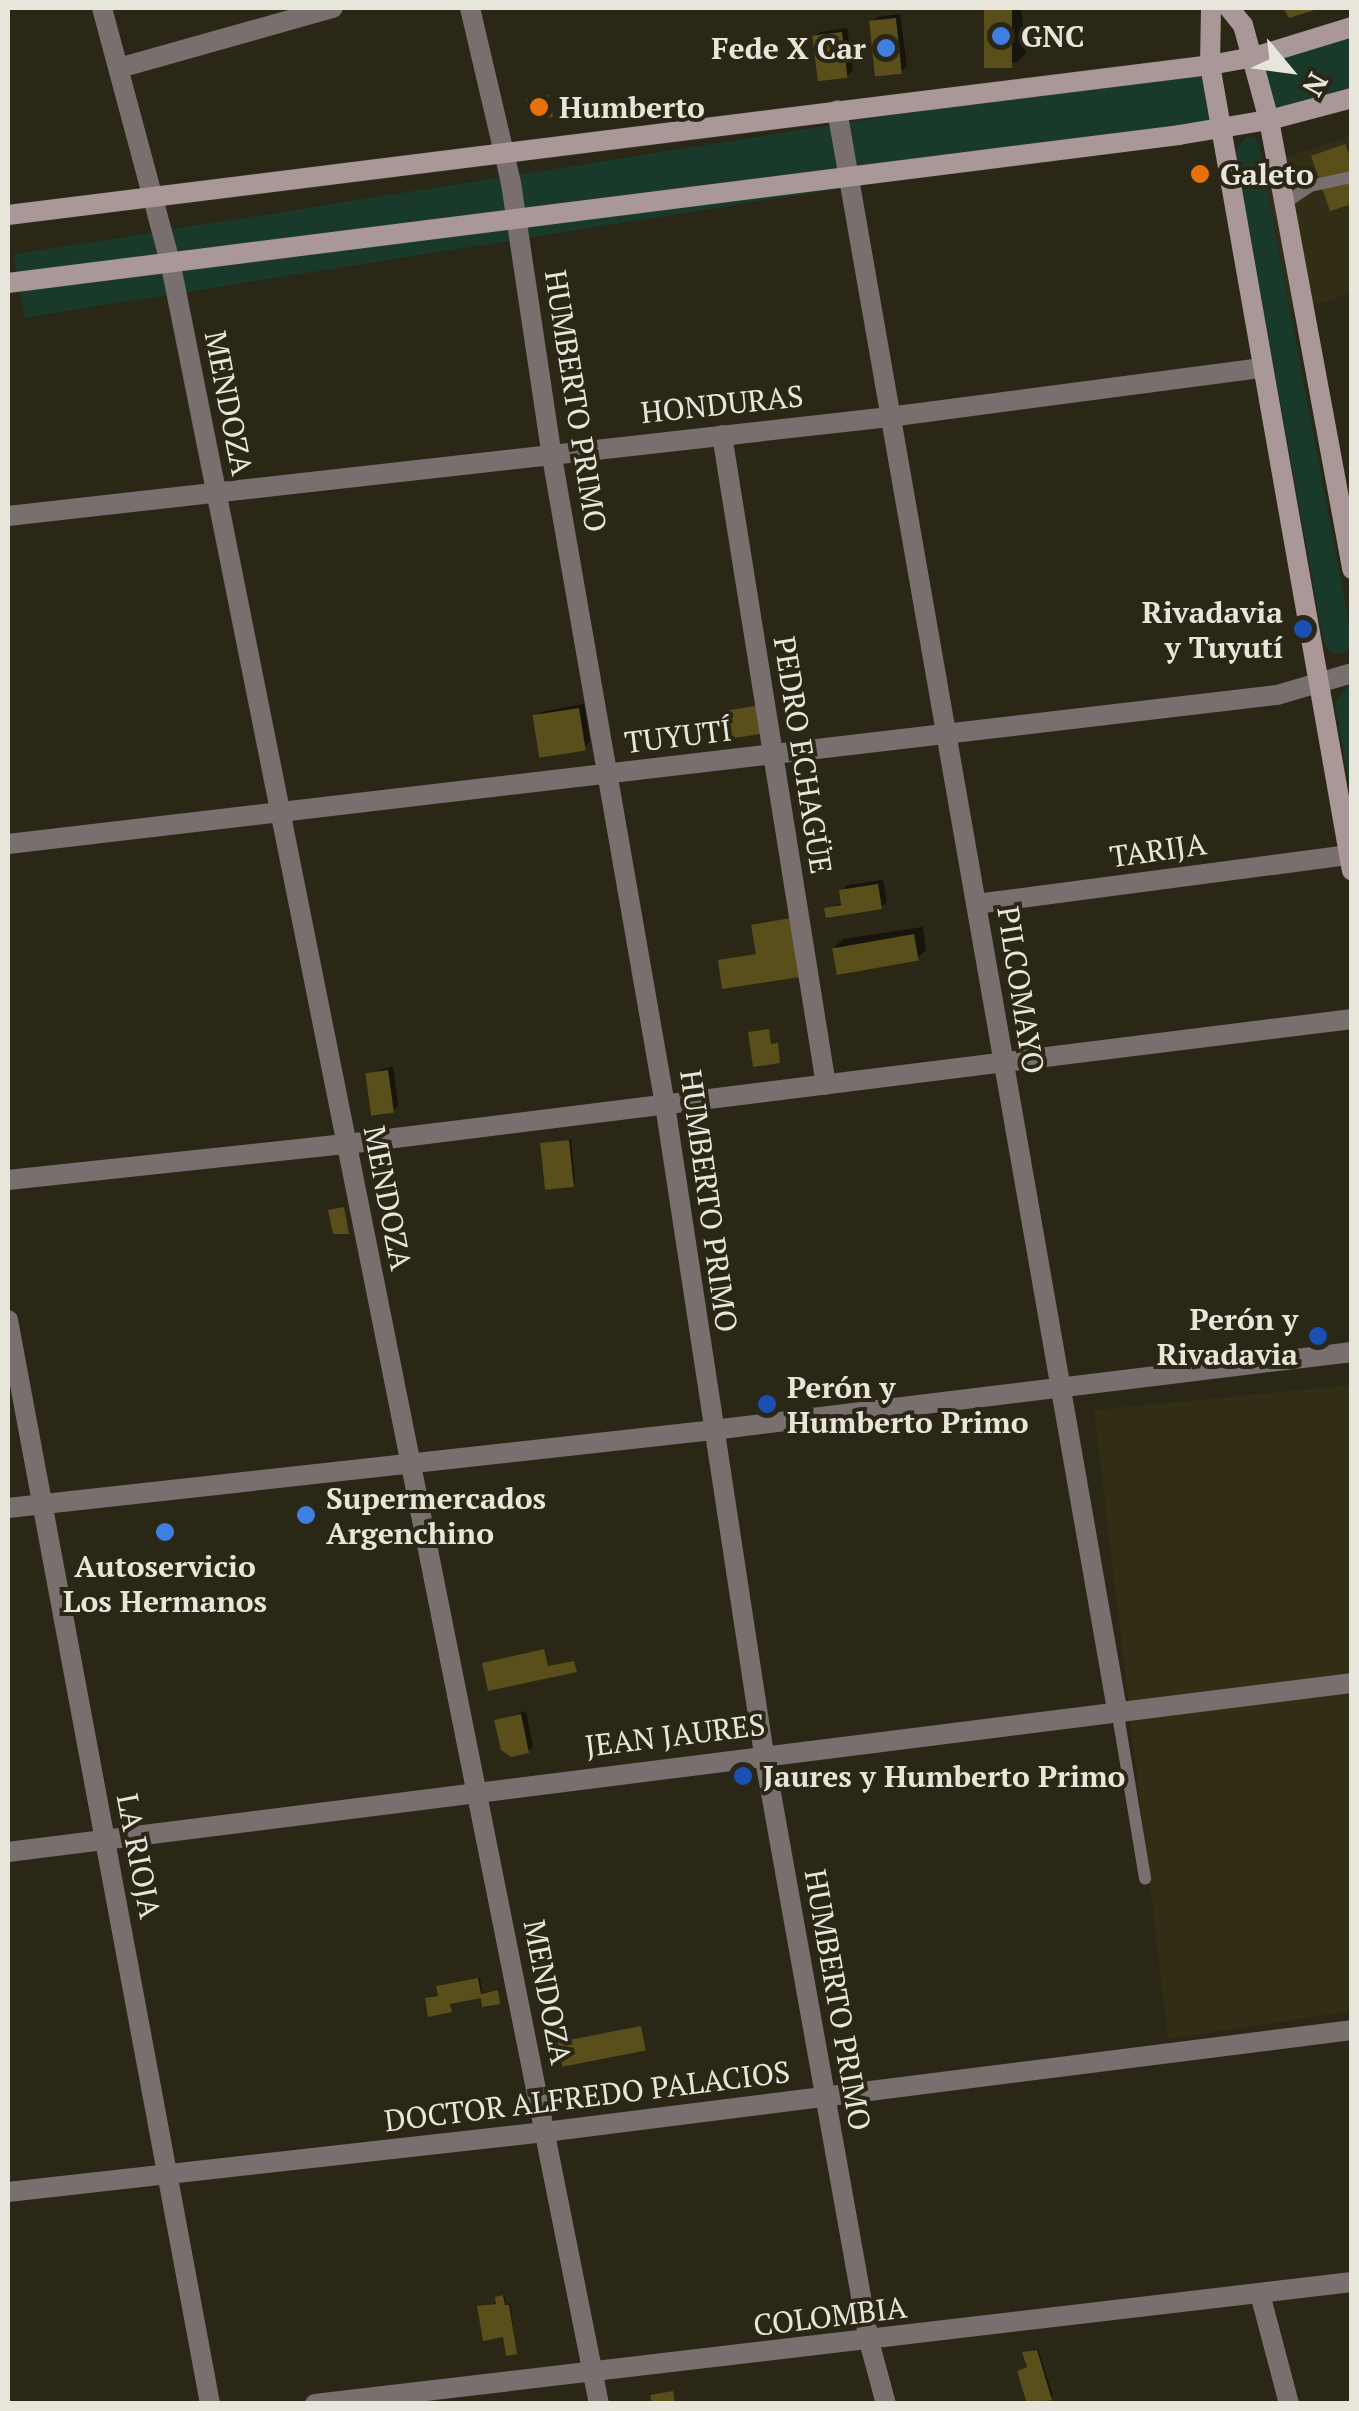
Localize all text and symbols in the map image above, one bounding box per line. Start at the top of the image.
place label: GNC [1021,18,1085,54]
north arrow [1239,20,1339,120]
marker: GNC [990,25,1012,47]
place label: Fede X Car [711,30,866,66]
marker: Fede X Car [875,37,897,59]
text: N [1294,67,1337,103]
place label: Humberto [559,89,705,125]
marker: Humberto [528,96,550,118]
place label: Galeto [1220,156,1314,192]
marker: Galeto [1189,163,1211,185]
street label: HUMBERTO PRIMO [538,267,614,535]
street label: MENDOZA [197,328,261,478]
street label: HONDURAS [639,378,805,430]
place label: Rivadavia y Tuyutí [1142,594,1283,664]
marker: Rivadavia y Tuyutí [1292,618,1314,640]
street label: PEDRO ECHAGÜE [766,634,840,876]
street label: TUYUTÍ [623,712,733,760]
street label: TARIJA [1107,825,1209,875]
street label: PILCOMAYO [990,904,1052,1076]
street label: HUMBERTO PRIMO [673,1067,745,1335]
street label: MENDOZA [356,1123,420,1273]
place label: Perón y Rivadavia [1157,1301,1298,1372]
marker: Perón y Rivadavia [1307,1325,1329,1347]
place label: Perón y Humberto Primo [787,1369,1028,1440]
marker: Perón y Humberto Primo [756,1393,778,1415]
place label: Supermercados Argenchino [326,1480,546,1550]
marker: Supermercados Argenchino [295,1504,317,1526]
marker: Autoservicio Los Hermanos [154,1521,176,1543]
place label: Autoservicio Los Hermanos [63,1548,267,1618]
street label: JEAN JAURES [583,1706,767,1764]
place label: Jaures y Humberto Primo [763,1758,1125,1794]
marker: Jaures y Humberto Primo [732,1765,754,1787]
street label: LA RIOJA [109,1790,169,1922]
street label: HUMBERTO PRIMO [797,1867,879,2133]
street label: MENDOZA [516,1917,580,2067]
street label: DOCTOR ALFREDO PALACIOS [382,2053,792,2139]
street label: COLOMBIA [751,2289,909,2343]

